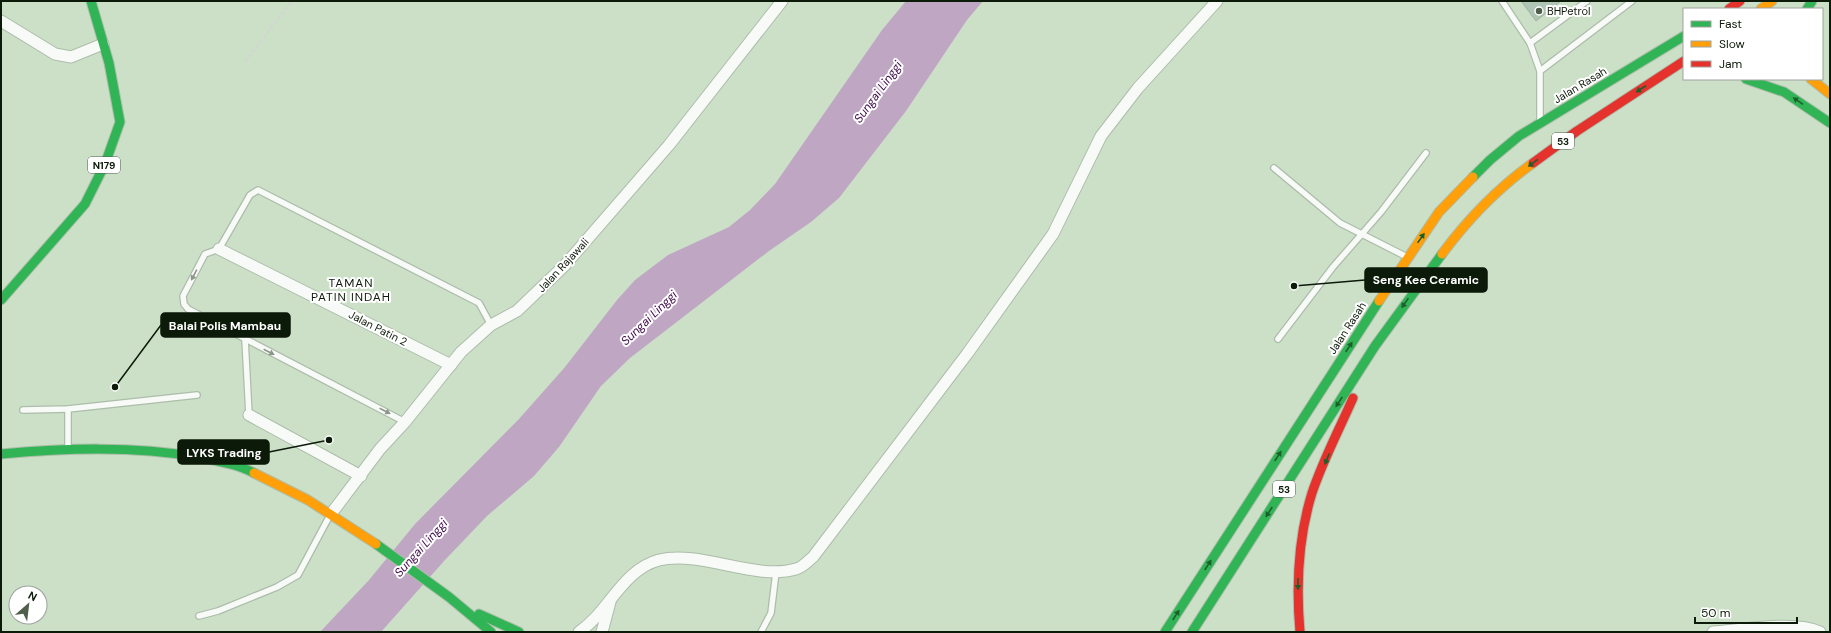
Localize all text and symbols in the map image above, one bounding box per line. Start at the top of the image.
place label: BHPetrol [1547,4,1590,18]
marker: BHPetrol [1534,6,1544,16]
legend [1683,8,1823,80]
text: Fast [1719,16,1742,32]
text: Slow [1719,36,1745,52]
text: Jam [1719,56,1742,72]
water label: Sungai Linggi [850,57,906,126]
street label: Jalan Rasah [1551,64,1609,106]
one-way arrow [1636,85,1646,93]
one-way arrow [1792,97,1803,105]
road number: 53 [1552,133,1574,149]
road number: N179 [88,157,120,173]
one-way arrow [1528,158,1539,167]
one-way arrow [1417,233,1425,244]
street label: Jalan Rajawali [534,235,592,295]
callout: Seng Kee Ceramic [1365,268,1487,292]
one-way arrow [191,270,197,281]
text: Seng Kee Ceramic [1373,272,1479,288]
district label: TAMAN PATIN INDAH [311,275,391,305]
water label: Sungai Linggi [617,286,681,349]
one-way arrow [1401,297,1409,308]
street label: Jalan Rasah [1325,299,1369,357]
street label: Jalan Patin 2 [346,307,410,349]
callout: Balai Polis Mambau [161,313,290,337]
text: Balai Polis Mambau [169,318,281,334]
one-way arrow [1345,341,1352,352]
one-way arrow [264,349,275,355]
one-way arrow [1335,397,1343,407]
one-way arrow [379,408,391,415]
callout: LYKS Trading [178,440,269,464]
text: LYKS Trading [186,445,262,461]
one-way arrow [1274,451,1282,461]
one-way arrow [1323,453,1329,465]
road number: 53 [1273,481,1295,497]
one-way arrow [1265,507,1273,517]
water label: Sungai Linggi [391,515,452,580]
one-way arrow [1204,560,1212,570]
one-way arrow [1295,578,1301,591]
north arrow [8,585,48,625]
text: N [26,588,40,604]
scale bar [1695,599,1797,625]
text: 50 m [1701,605,1730,621]
one-way arrow [1172,609,1179,621]

